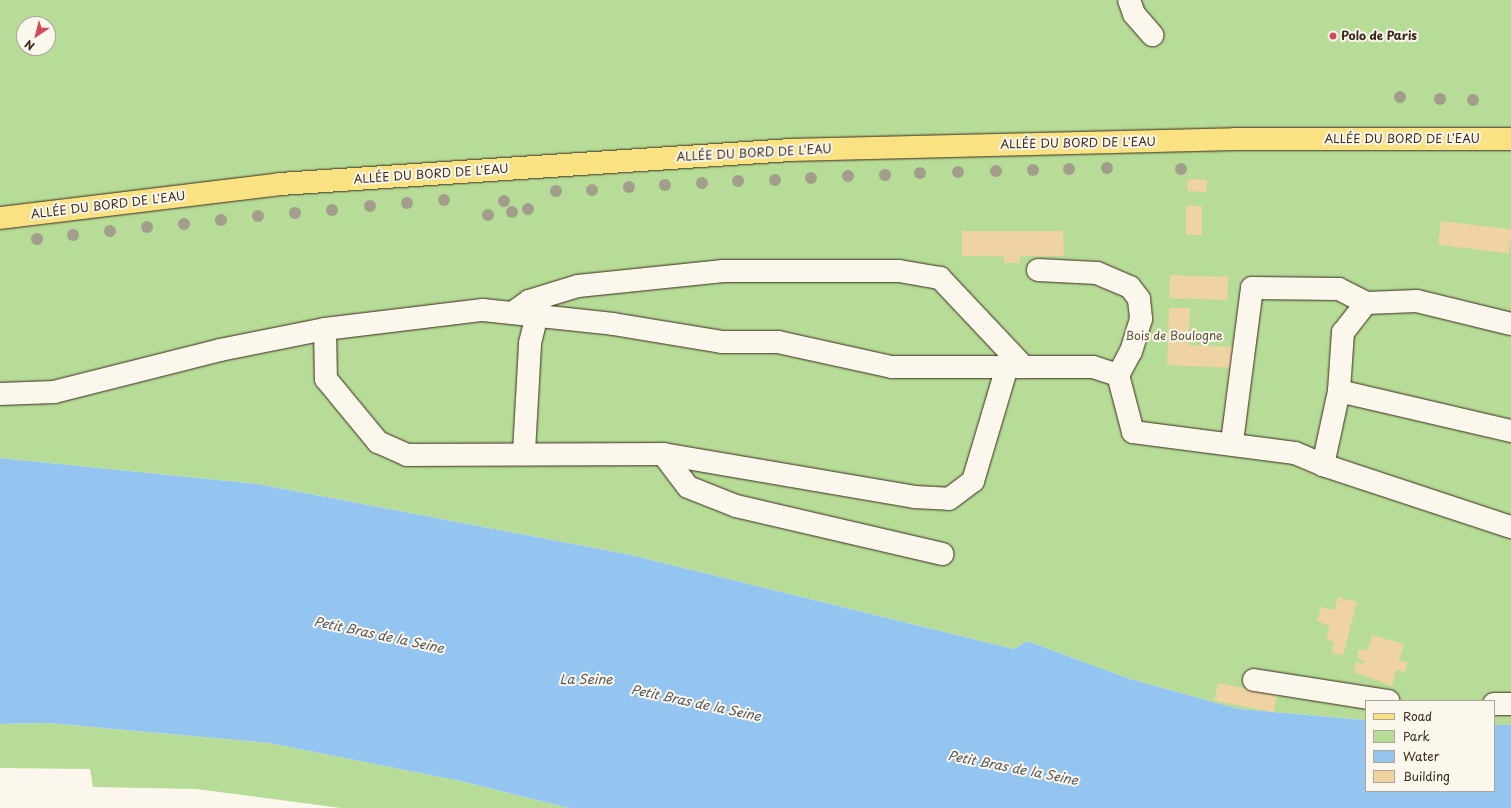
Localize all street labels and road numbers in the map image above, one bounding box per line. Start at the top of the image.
street label: ALLÉE DU BORD DE L'EAU [1322,132,1482,146]
street label: ALLÉE DU BORD DE L'EAU [998,134,1158,152]
street label: ALLÉE DU BORD DE L'EAU [674,142,834,164]
street label: ALLÉE DU BORD DE L'EAU [351,161,511,187]
street label: ALLÉE DU BORD DE L'EAU [28,188,188,222]

